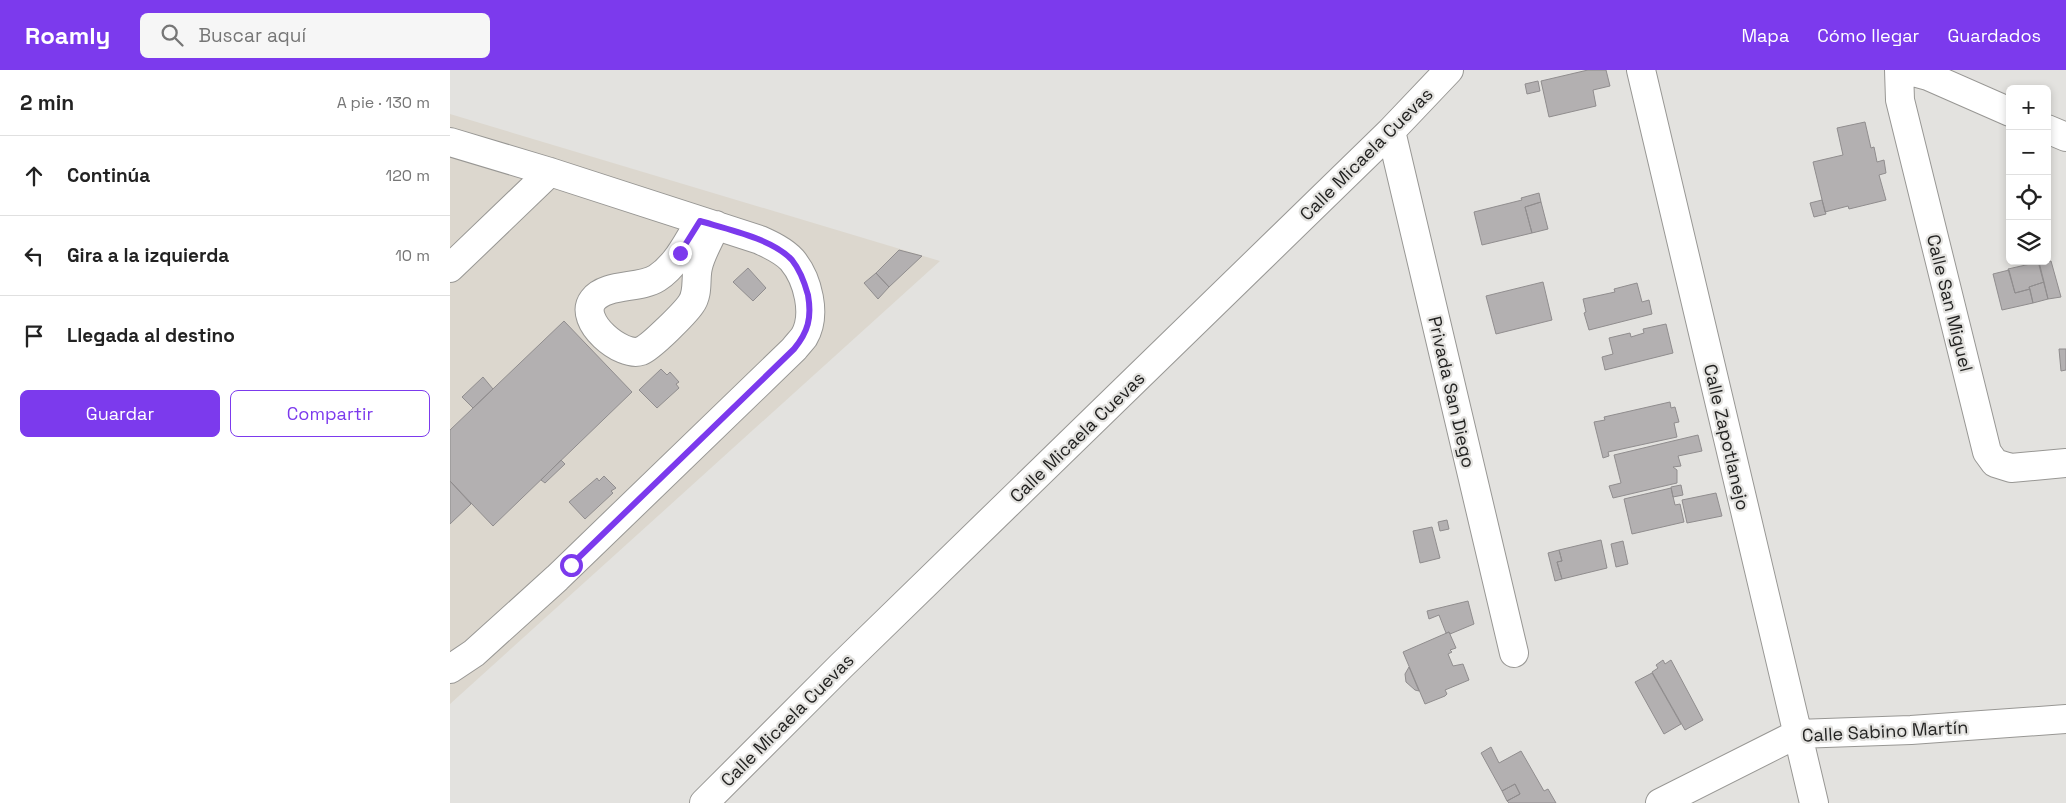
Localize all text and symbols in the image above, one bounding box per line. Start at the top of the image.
search box [140,13,490,58]
text: Roamly [25,20,110,51]
icon: search [158,21,186,49]
text: Buscar aquí [198,23,306,48]
text: Mapa [1741,24,1789,47]
text: Cómo llegar [1817,24,1919,47]
text: Guardados [1947,24,2041,47]
street label: Calle Micaela Cuevas [1295,83,1437,225]
map controls [2006,85,2051,265]
button: + [2006,85,2051,130]
text: 2 min [20,89,74,116]
text: A pie · 130 m [337,92,430,113]
button: − [2006,130,2051,175]
icon: ahead [20,162,48,190]
text: Continúa [67,163,150,188]
text: 120 m [386,165,430,186]
button: locate [2006,175,2051,220]
button: layers [2006,220,2051,265]
street label: Calle San Miguel [1922,232,1978,374]
icon: left [20,242,48,270]
route end [669,242,692,265]
text: Gira a la izquierda [67,243,229,268]
text: 10 m [395,245,430,266]
street label: Privada San Diego [1423,314,1481,470]
icon: arrive [20,322,48,350]
text: Llegada al destino [67,323,235,348]
street label: Calle Zapotlanejo [1699,362,1755,512]
street label: Calle Micaela Cuevas [1005,367,1149,507]
button: Guardar [20,390,220,437]
button: Compartir [230,390,430,437]
route start [560,554,583,577]
street label: Calle Micaela Cuevas [716,649,858,791]
street label: Calle Sabino Martín [1801,715,1969,747]

